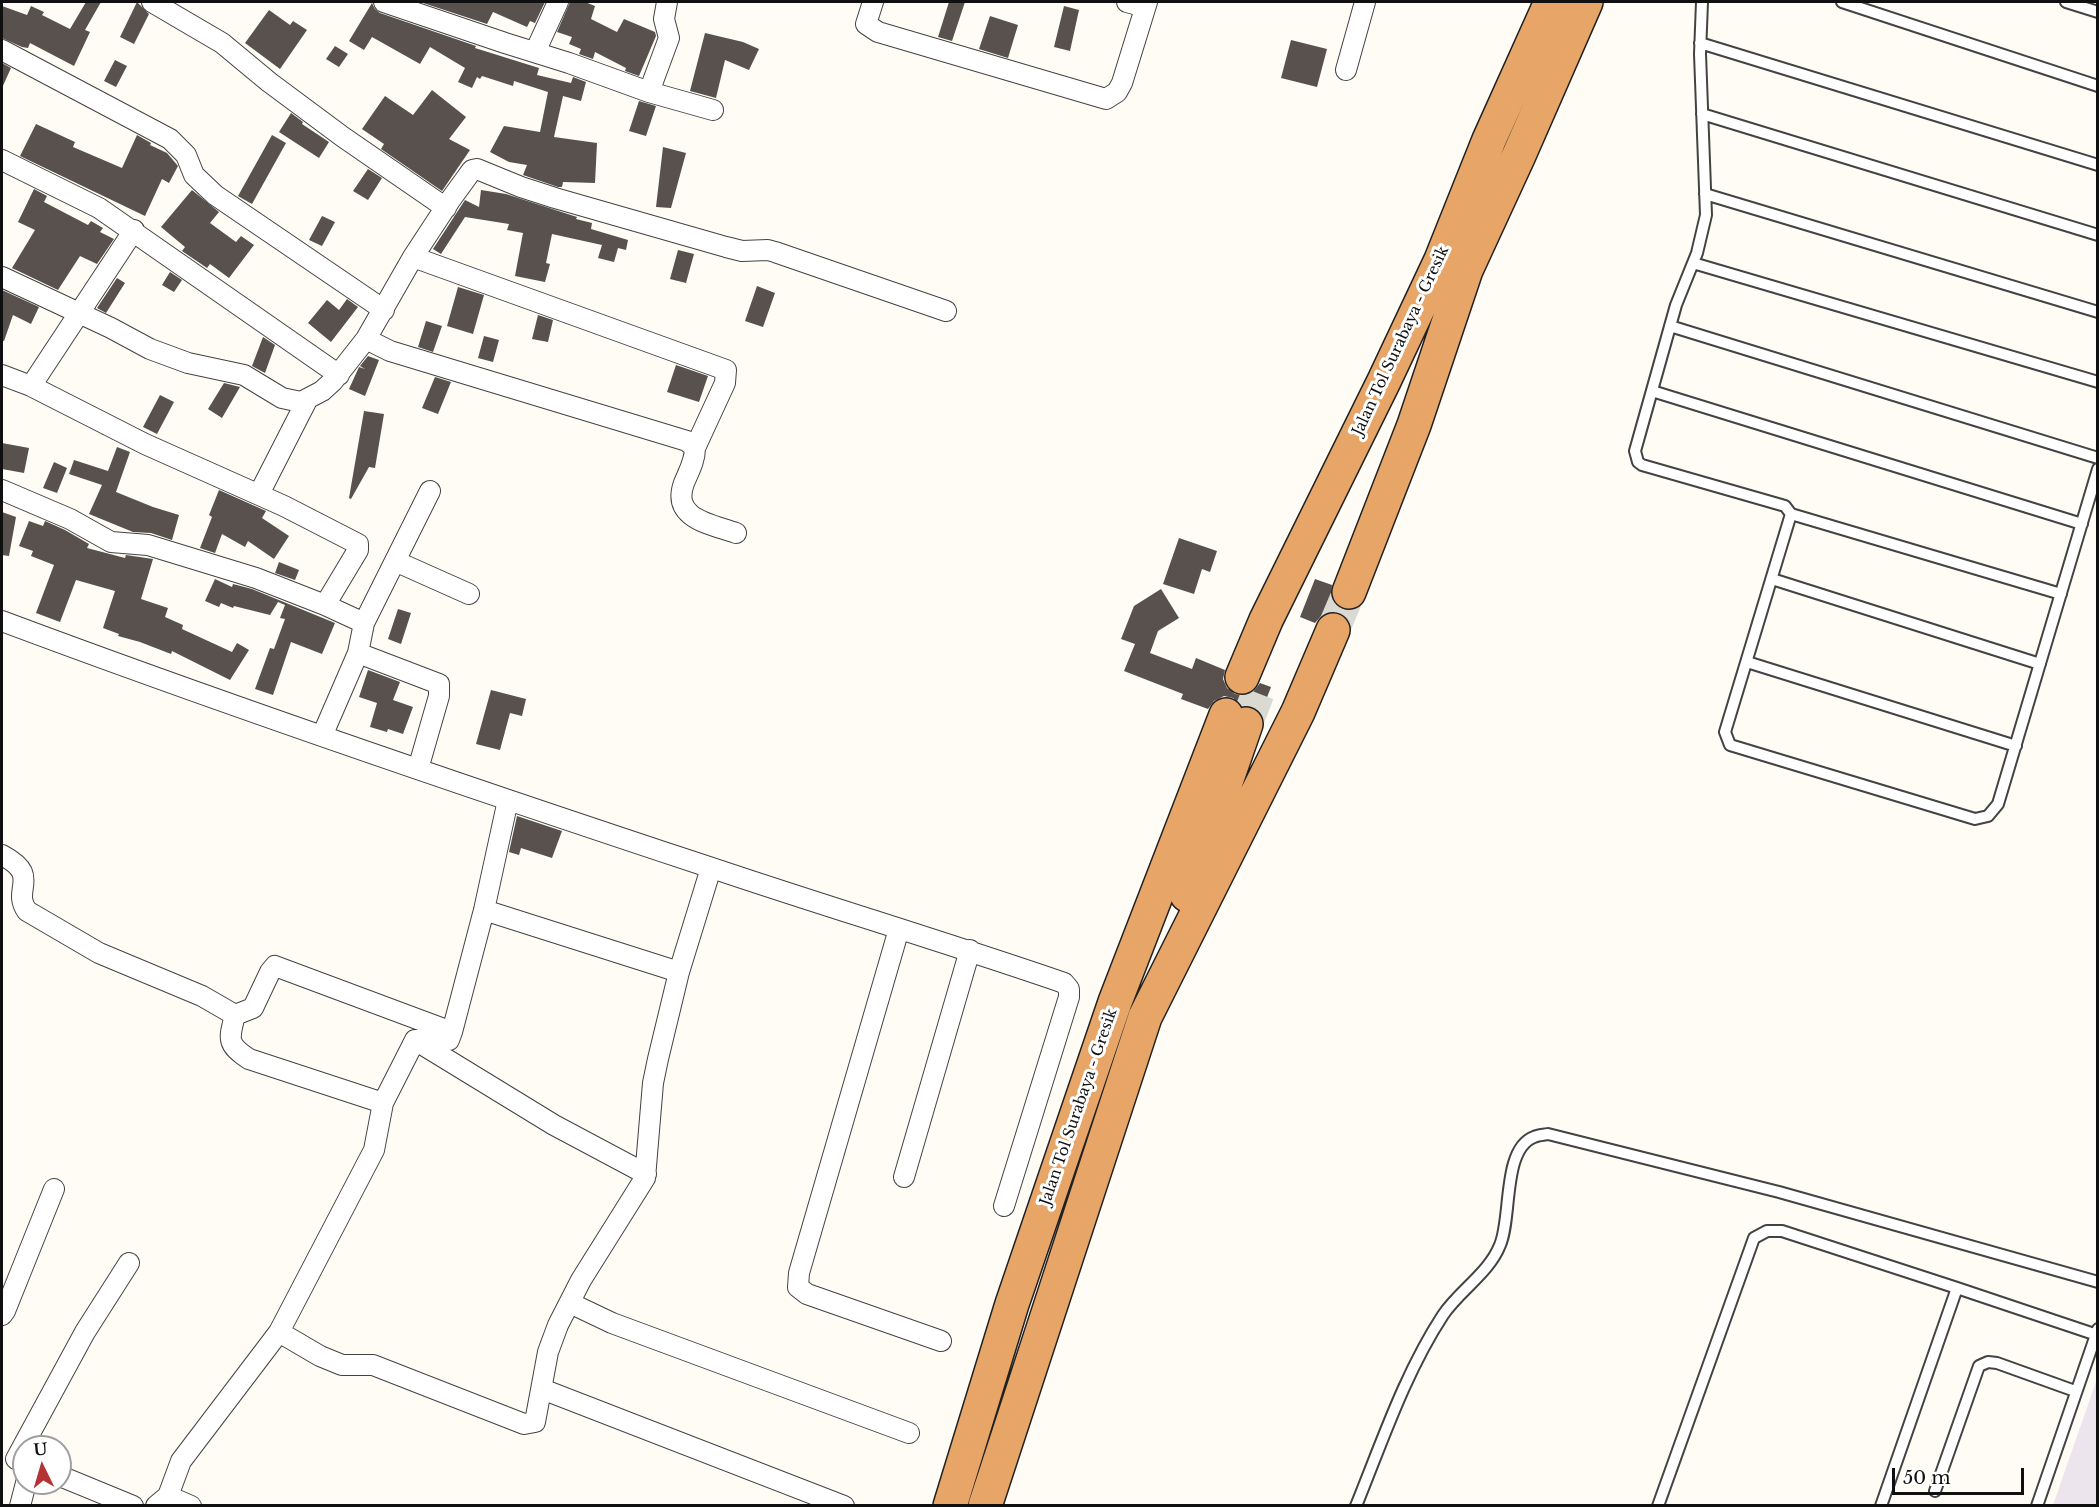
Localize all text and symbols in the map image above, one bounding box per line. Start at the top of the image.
street label: Jalan Tol Surabaya - Gresik [1349,243,1453,439]
street label: Jalan Tol Surabaya - Gresik [1037,1006,1121,1208]
north arrow [12,1435,72,1495]
text: U [33,1438,48,1460]
scale bar [1895,1456,2027,1494]
text: 50 m [1903,1467,1951,1489]

